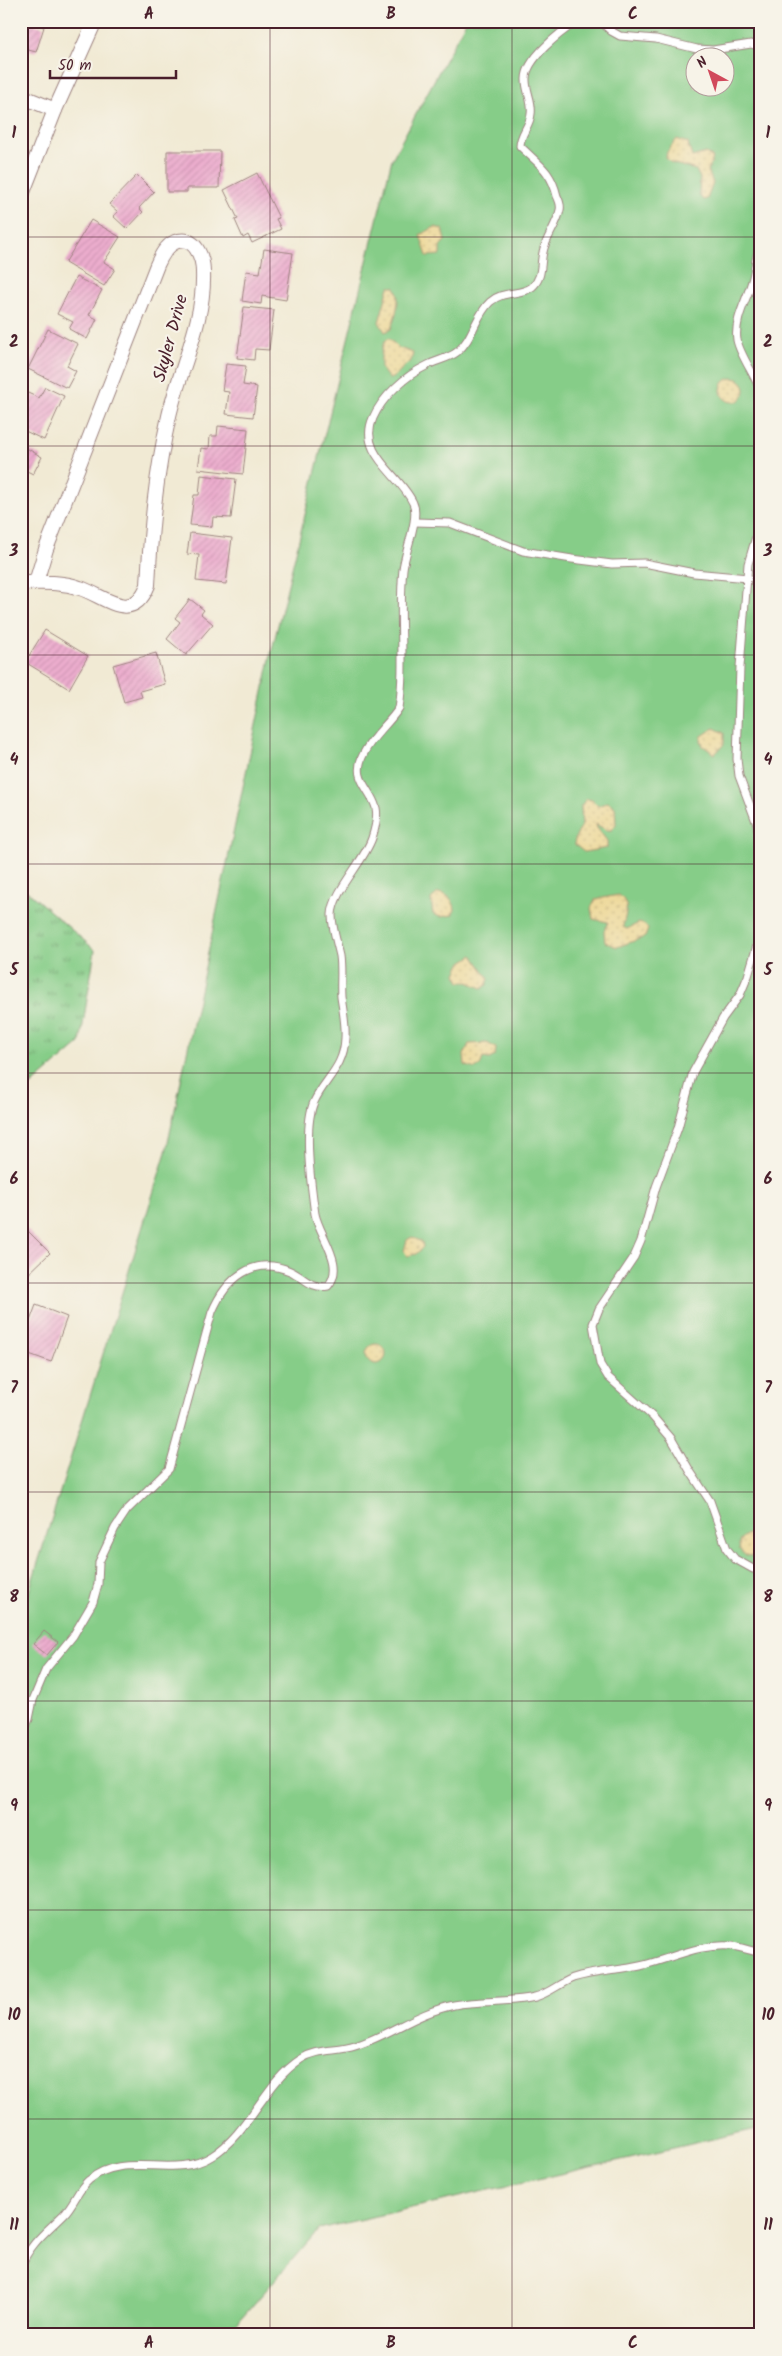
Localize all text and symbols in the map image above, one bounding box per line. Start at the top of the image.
text: A [144,2,154,27]
text: B [386,2,396,27]
text: C [628,2,638,27]
scale bar [50,48,176,80]
north arrow [684,48,734,98]
text: N [692,51,713,74]
text: 50 m [58,54,92,78]
text: 1 [12,121,17,146]
text: 1 [766,121,771,146]
street label: Skyler Drive [146,291,197,385]
text: 2 [9,330,19,355]
text: 2 [763,330,773,355]
text: 3 [9,539,19,564]
text: 3 [763,539,773,564]
text: 4 [10,748,19,773]
text: 4 [764,748,773,773]
text: 5 [9,958,20,983]
text: 5 [763,958,774,983]
text: 6 [10,1167,19,1192]
text: 6 [764,1167,773,1192]
text: 7 [10,1376,18,1401]
text: 7 [764,1376,772,1401]
text: 8 [9,1585,19,1610]
text: 8 [763,1585,773,1610]
text: 9 [10,1794,18,1819]
text: 9 [764,1794,772,1819]
text: 10 [7,2003,21,2028]
text: 10 [761,2003,775,2028]
text: 11 [9,2213,19,2238]
text: 11 [763,2213,773,2238]
text: A [144,2331,154,2356]
text: B [386,2331,396,2356]
text: C [628,2331,638,2356]

